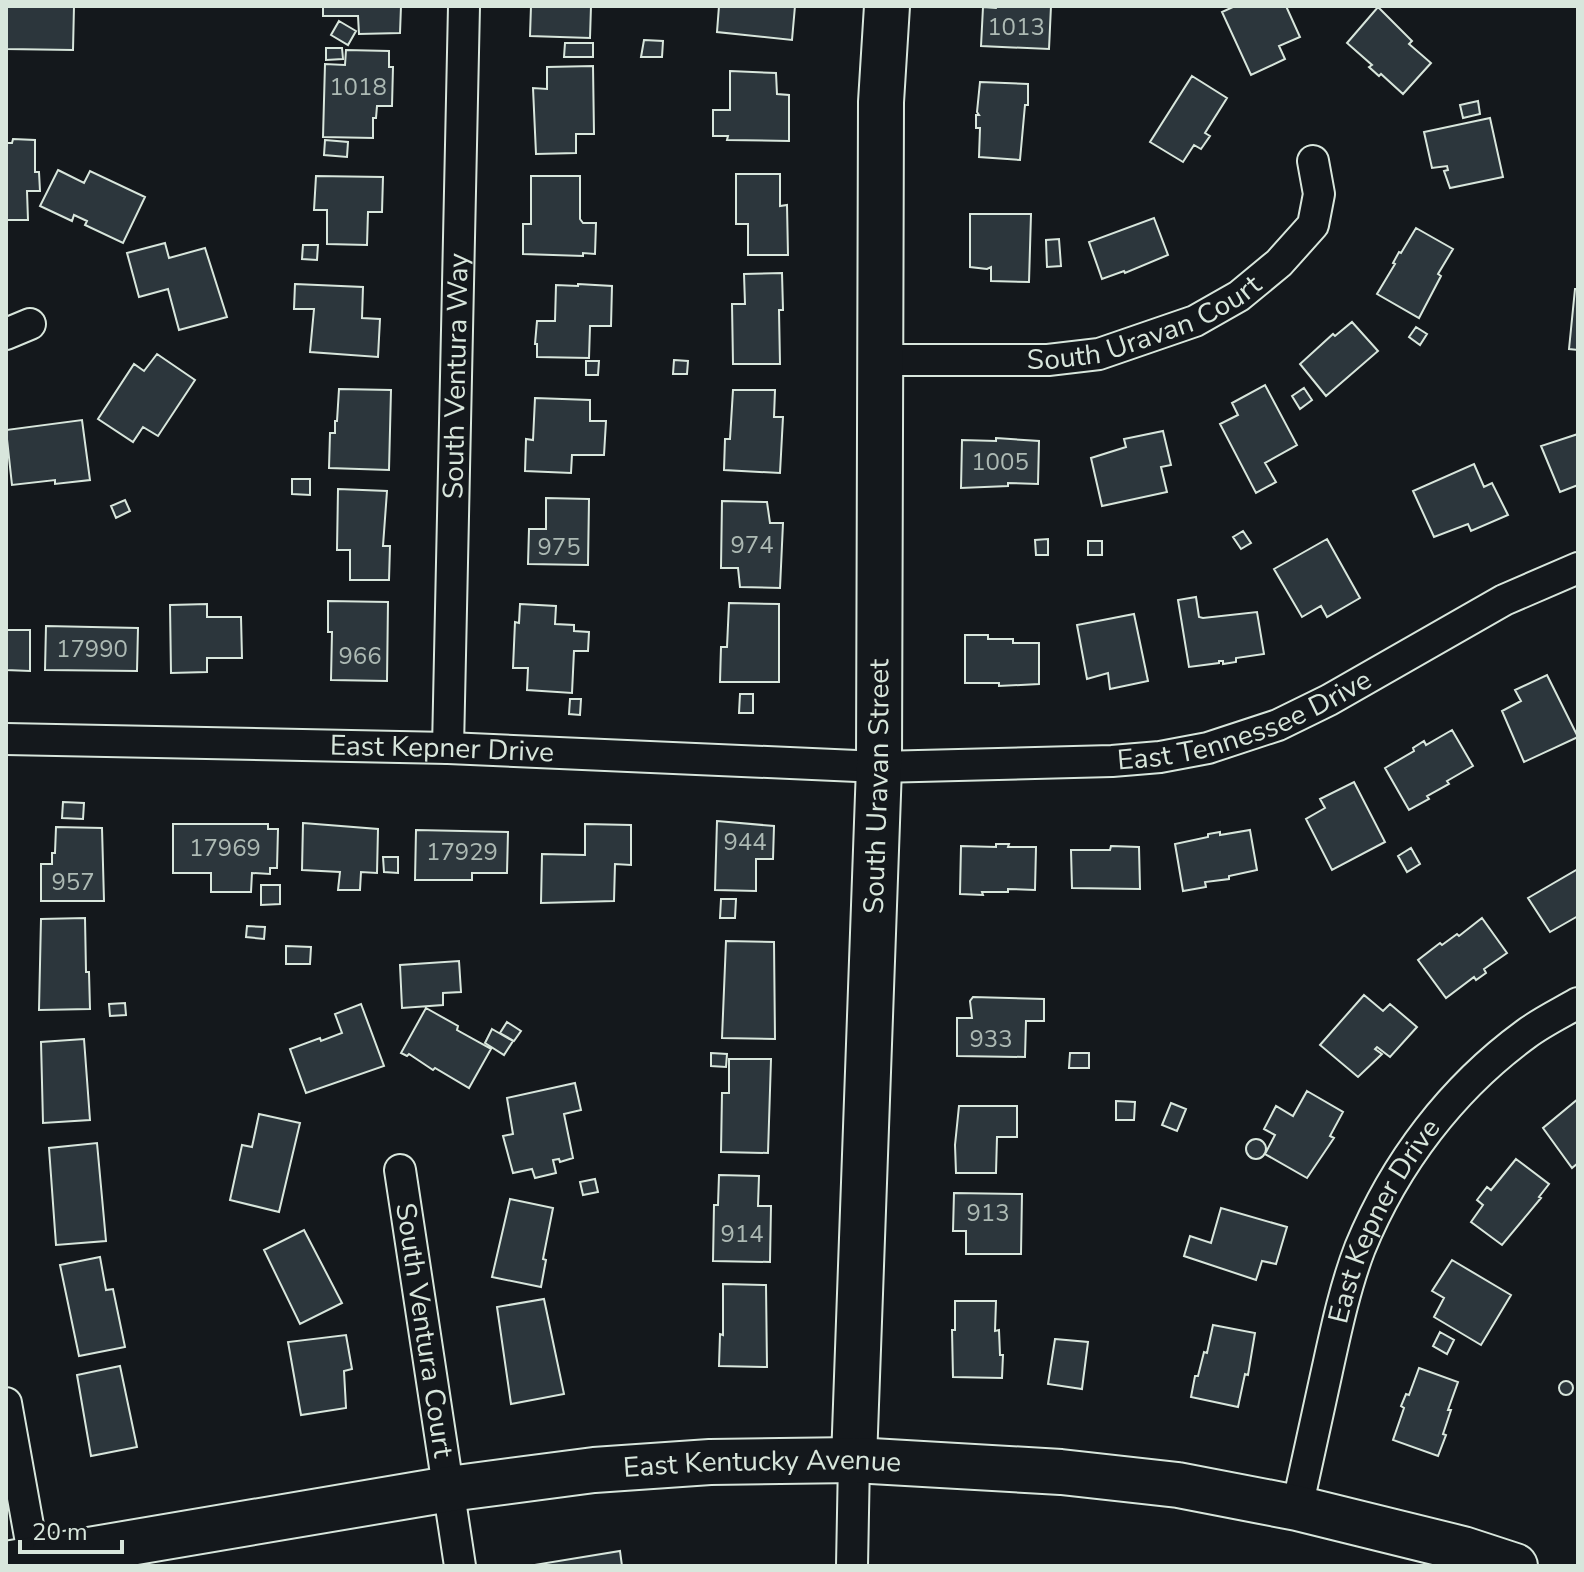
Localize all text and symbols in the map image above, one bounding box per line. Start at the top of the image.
house number: 1013 [987,11,1045,43]
house number: 1018 [329,71,387,103]
street label: South Ventura Way [434,252,478,499]
street label: South Uravan Court [1027,266,1269,379]
house number: 1005 [971,446,1029,478]
house number: 974 [730,529,774,561]
house number: 975 [537,531,581,563]
house number: 17990 [56,633,128,665]
house number: 966 [338,640,382,672]
street label: South Uravan Street [855,659,898,915]
street label: East Tennessee Drive [1116,661,1378,779]
street label: East Kepner Drive [329,727,555,772]
house number: 944 [723,826,767,858]
house number: 17969 [189,832,261,864]
house number: 17929 [426,836,498,868]
house number: 957 [51,866,95,898]
house number: 933 [969,1023,1013,1055]
street label: East Kepner Drive [1319,1111,1449,1327]
house number: 913 [966,1197,1010,1229]
street label: South Ventura Court [386,1200,462,1460]
house number: 914 [720,1218,764,1250]
street label: East Kentucky Avenue [622,1441,902,1487]
scale bar [20,1504,122,1554]
text: 20 m [32,1516,88,1548]

